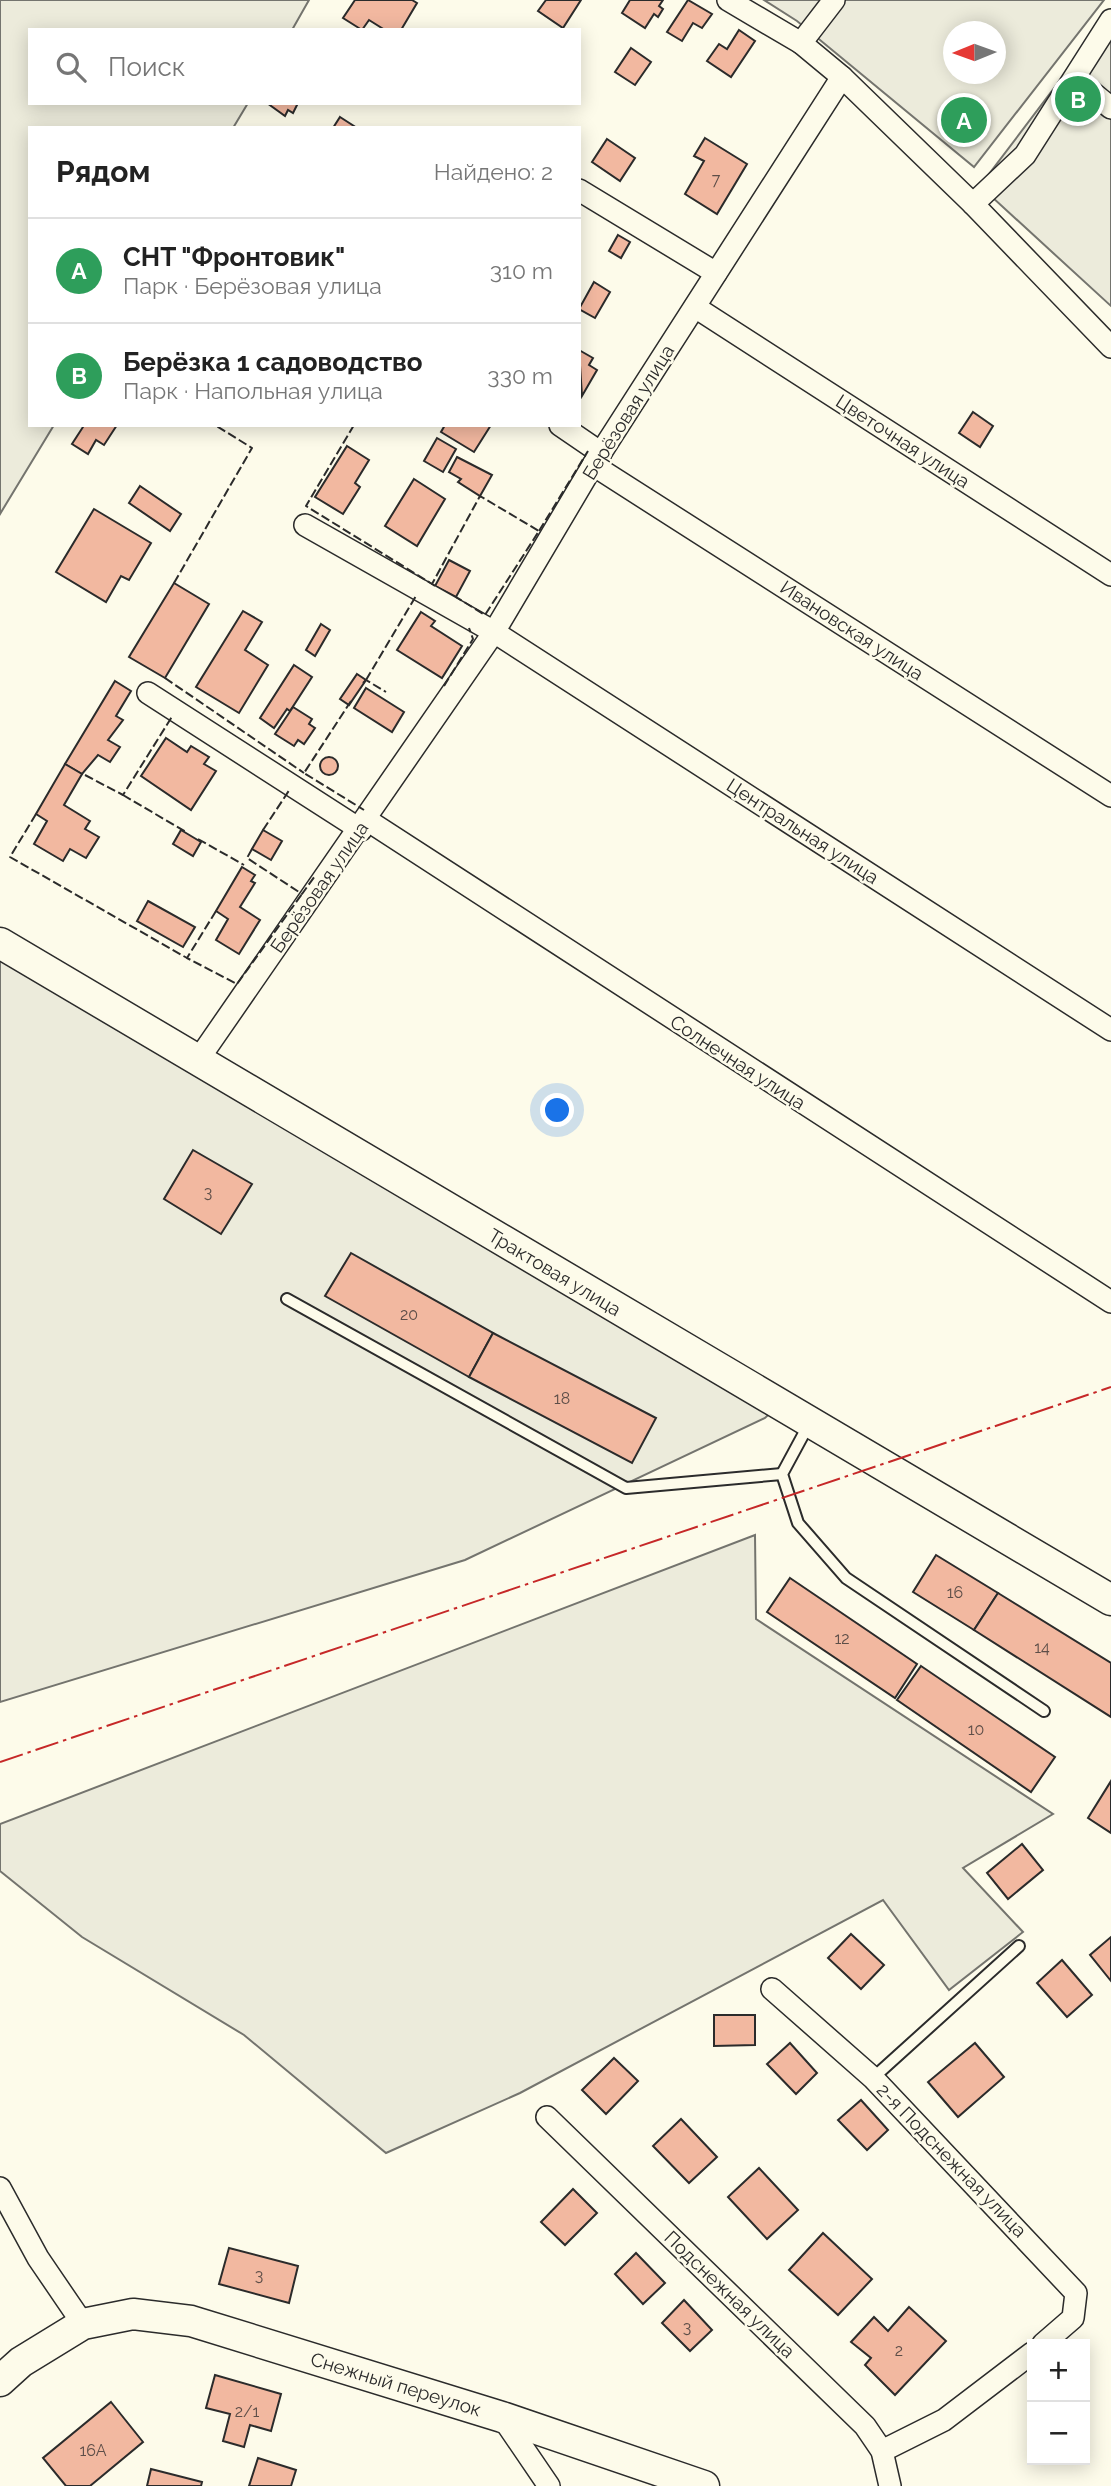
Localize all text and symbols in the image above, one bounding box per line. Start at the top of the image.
north arrow [943,21,1006,84]
search box [28,28,581,105]
icon: search [52,48,90,86]
text: Поиск [108,52,185,82]
pin: B [1055,73,1101,125]
pin: A [941,94,987,146]
text: Рядом [56,154,150,189]
text: Найдено: 2 [434,158,553,185]
house number: 7 [712,170,721,189]
text: СНТ "Фронтовик" [123,242,345,272]
text: A [71,257,87,284]
text: 310 m [490,257,553,284]
text: Парк · Берёзовая улица [123,272,382,299]
street label: Берёзовая улица [578,340,678,484]
text: Берёзка 1 садоводство [123,347,423,377]
text: B [71,362,87,389]
text: 330 m [487,362,553,389]
text: Парк · Напольная улица [123,377,383,404]
street label: Цветочная улица [832,390,974,492]
street label: Ивановская улица [776,576,928,684]
street label: Центральная улица [723,774,883,888]
street label: Берёзовая улица [266,817,372,957]
street label: Солнечная улица [666,1010,810,1114]
your location [540,1093,574,1127]
house number: 3 [204,1183,212,1202]
street label: Трактовая улица [485,1224,625,1320]
house number: 20 [400,1305,418,1324]
house number: 18 [554,1389,570,1408]
house number: 16 [947,1583,963,1602]
house number: 12 [834,1629,850,1648]
house number: 14 [1034,1638,1050,1657]
house number: 10 [968,1720,984,1739]
street label: 2-я Подснежная улица [873,2078,1031,2242]
street label: Подснежная улица [660,2226,800,2362]
house number: 3 [255,2266,263,2285]
house number: 3 [683,2318,691,2337]
map controls [1027,2339,1090,2465]
button: + [1027,2339,1090,2402]
house number: 2 [895,2341,903,2360]
street label: Снежный переулок [308,2348,484,2420]
house number: 2/1 [235,2402,259,2421]
button: − [1027,2402,1090,2465]
house number: 16А [79,2441,107,2460]

